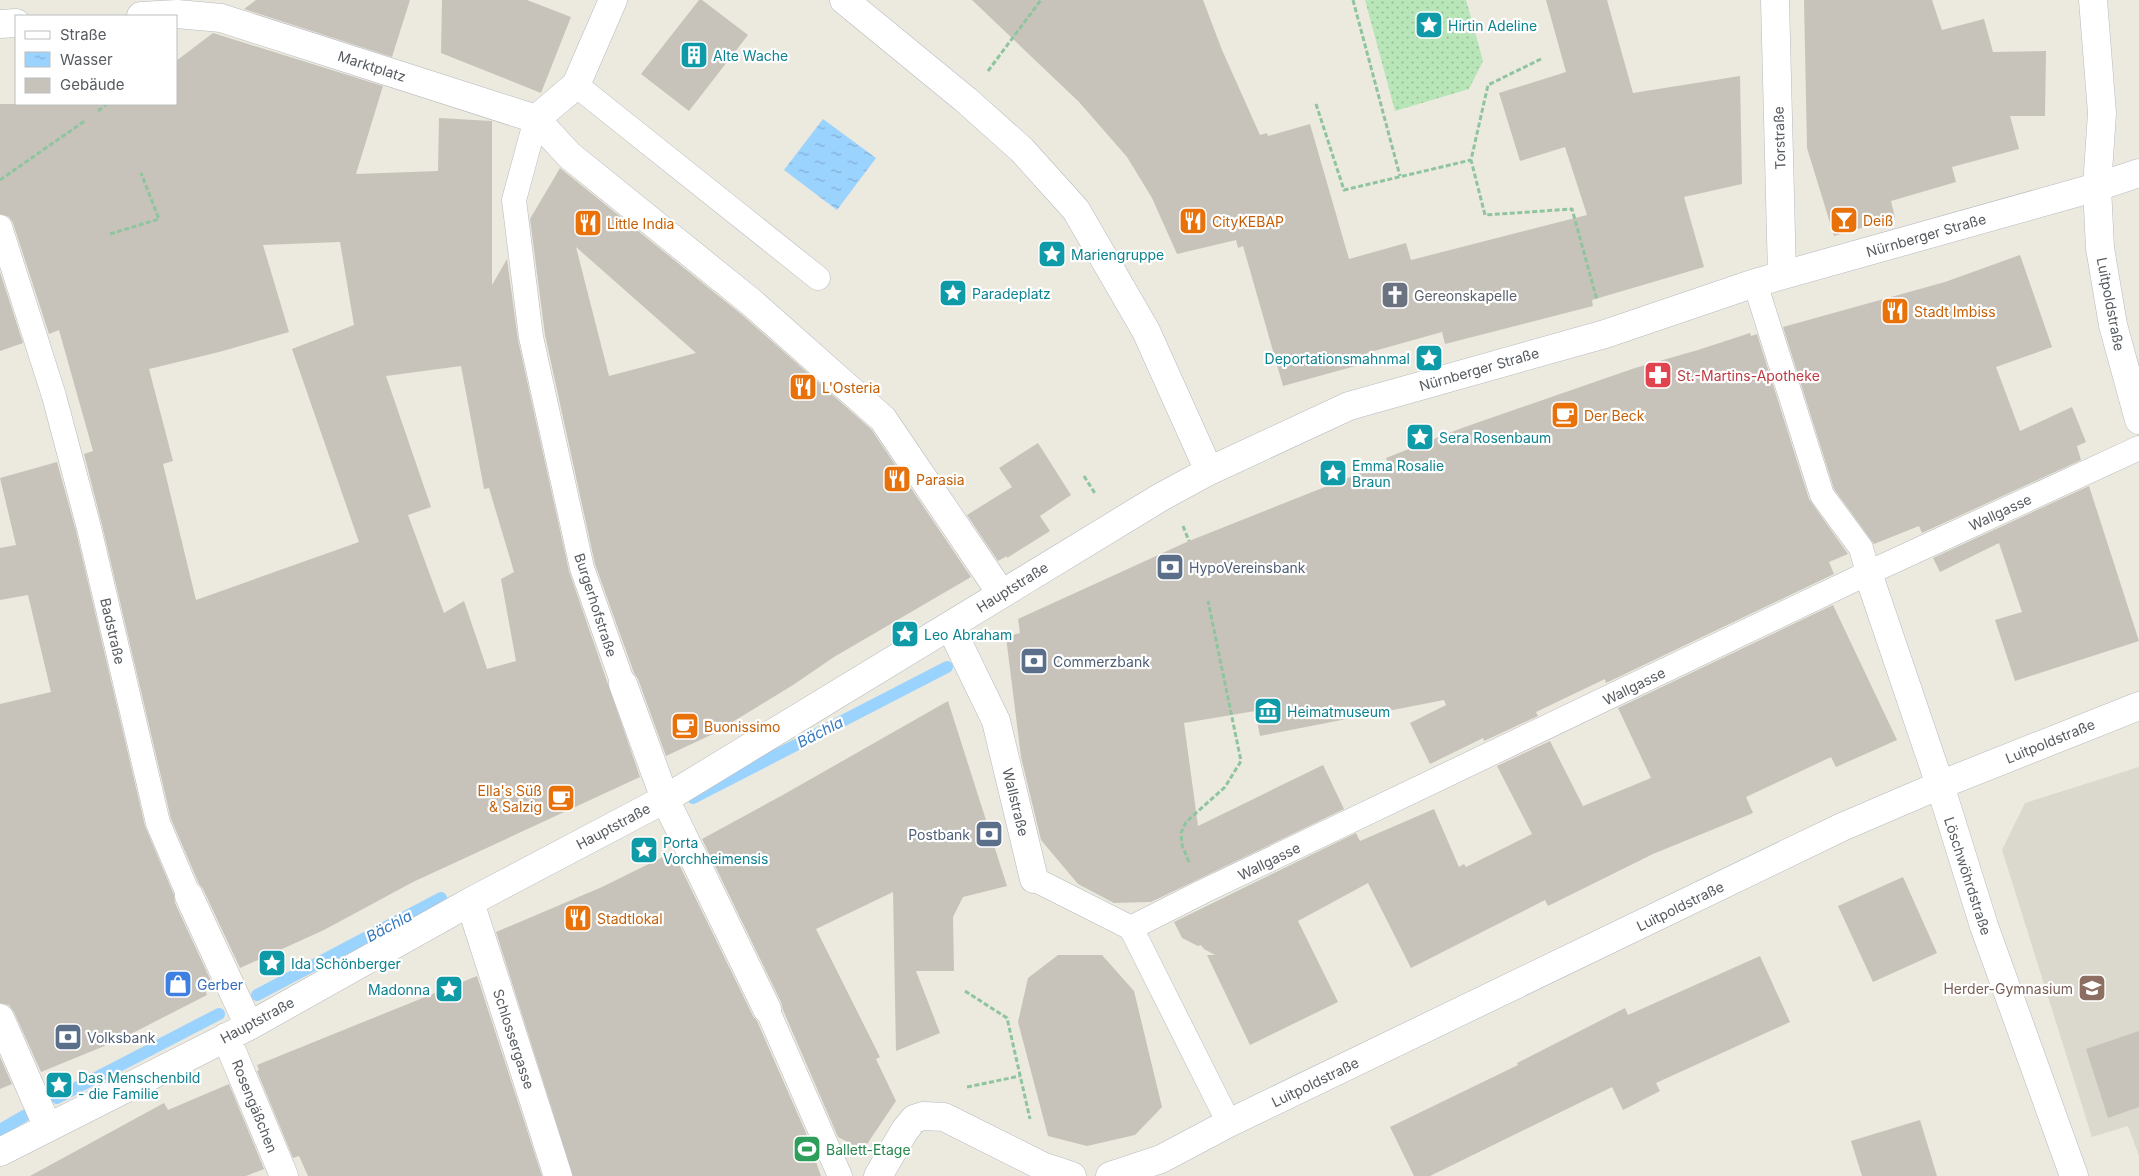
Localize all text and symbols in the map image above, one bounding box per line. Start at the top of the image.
place icon: Hirtin Adeline [1414,10,1444,40]
legend [15,15,178,105]
place label: Hirtin Adeline [1448,17,1537,34]
text: Straße [60,25,107,44]
building icon: Alte Wache [679,40,709,70]
street label: Marktplatz [336,47,408,85]
place label: Alte Wache [713,47,788,64]
text: Wasser [60,50,113,69]
text: Gebäude [60,75,125,94]
street label: Torstraße [1769,106,1789,170]
bar icon: Deiß [1829,205,1859,235]
restaurant icon: CityKEBAP [1178,206,1208,236]
restaurant icon: Little India [573,208,603,238]
street label: Nürnberger Straße [1864,210,1988,260]
place label: Deiß [1863,212,1893,229]
place label: CityKEBAP [1212,213,1284,230]
place label: Little India [607,215,674,232]
place icon: Mariengruppe [1037,239,1067,269]
place label: Mariengruppe [1071,246,1164,263]
street label: Luitpoldstraße [2094,256,2128,352]
place icon: Paradeplatz [938,278,968,308]
church icon: Gereonskapelle [1380,280,1410,310]
place label: Paradeplatz [972,285,1051,302]
place label: Gereonskapelle [1414,287,1517,304]
restaurant icon: Stadt Imbiss [1880,296,1910,326]
place label: Stadt Imbiss [1914,303,1996,320]
place icon: Deportationsmahnmal [1414,343,1444,373]
street label: Nürnberger Straße [1417,344,1541,394]
place label: Deportationsmahnmal [1265,350,1410,367]
pharmacy icon: St.-Martins-Apotheke [1643,360,1673,390]
place label: St.-Martins-Apotheke [1677,367,1820,384]
restaurant icon: L'Osteria [788,372,818,402]
place label: L'Osteria [822,379,880,396]
cafe icon: Der Beck [1550,400,1580,430]
place label: Der Beck [1584,407,1645,424]
place icon: Sera Rosenbaum [1405,422,1435,452]
place label: Sera Rosenbaum [1439,429,1551,446]
place label: Emma Rosalie Braun [1352,457,1444,490]
place icon: Emma Rosalie Braun [1318,458,1348,488]
restaurant icon: Parasia [882,464,912,494]
place label: Parasia [916,471,965,488]
street label: Wallgasse [1966,490,2034,534]
street label: Burgerhofstraße [571,551,621,659]
bank icon: HypoVereinsbank [1155,552,1185,582]
street label: Hauptstraße [973,558,1051,616]
place label: HypoVereinsbank [1189,559,1306,576]
street label: Badstraße [97,596,129,666]
place icon: Leo Abraham [890,619,920,649]
place label: Leo Abraham [924,626,1012,643]
bank icon: Commerzbank [1019,646,1049,676]
place label: Commerzbank [1053,653,1150,670]
street label: Wallgasse [1600,664,1668,708]
museum icon: Heimatmuseum [1253,696,1283,726]
place label: Heimatmuseum [1287,703,1390,720]
cafe icon: Buonissimo [670,711,700,741]
water label: Bächla [794,712,846,752]
street label: Luitpoldstraße [2003,715,2097,767]
place label: Buonissimo [704,718,780,735]
street label: Wallstraße [999,766,1033,838]
place label: Ella's Süß & Salzig [478,782,542,815]
cafe icon: Ella's Süß & Salzig [546,783,576,813]
street label: Hauptstraße [573,799,653,853]
street label: Löschwöhrdstraße [1941,815,1995,937]
bank icon: Postbank [974,819,1004,849]
place label: Postbank [908,826,970,843]
place label: Porta Vorchheimensis [663,834,768,867]
place icon: Porta Vorchheimensis [629,835,659,865]
street label: Wallgasse [1235,839,1303,883]
street label: Luitpoldstraße [1634,878,1726,934]
restaurant icon: Stadtlokal [563,903,593,933]
water label: Bächla [363,906,415,946]
place label: Stadtlokal [597,910,663,927]
place icon: Ida Schönberger [257,948,287,978]
place label: Ida Schönberger [291,955,401,972]
shop icon: Gerber [163,969,193,999]
school or university icon: Herder-Gymnasium [2077,973,2107,1003]
place icon: Madonna [434,974,464,1004]
place label: Gerber [197,976,243,993]
place label: Herder-Gymnasium [1943,980,2073,997]
place label: Madonna [368,981,430,998]
street label: Schlossergasse [490,987,538,1091]
street label: Hauptstraße [217,993,297,1047]
bank icon: Volksbank [53,1022,83,1052]
place label: Volksbank [87,1029,156,1046]
street label: Luitpoldstraße [1269,1054,1361,1110]
street label: Rosengäßchen [229,1057,281,1155]
place label: Das Menschenbild - die Familie [78,1069,200,1102]
place icon: Das Menschenbild - die Familie [44,1070,74,1100]
sports icon: Ballett-Etage [792,1134,822,1164]
place label: Ballett-Etage [826,1141,911,1158]

